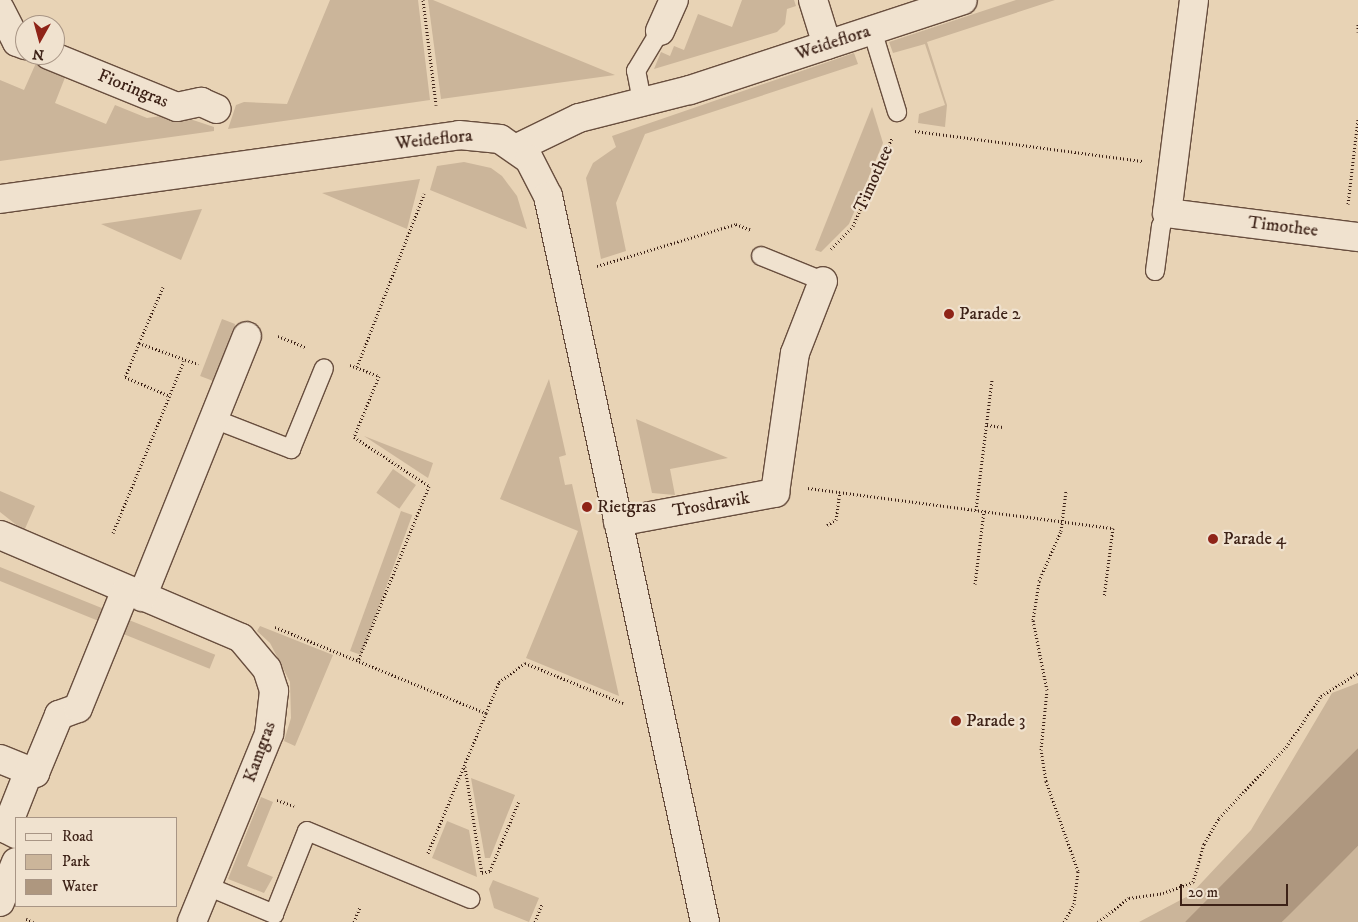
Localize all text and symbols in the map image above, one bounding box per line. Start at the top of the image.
north arrow [15,15,65,65]
street label: Weideflora [793,21,873,65]
text: N [31,44,45,64]
street label: Fioringras [95,65,171,113]
street label: Weideflora [394,125,474,155]
street label: Timothee [850,142,898,216]
street label: Timothee [1247,212,1319,242]
place label: Parade 2 [959,303,1021,325]
marker: Parade 2 [943,308,955,320]
street label: Trosdravik [671,488,751,522]
place label: Rietgras [597,496,656,518]
marker: Rietgras [581,501,593,513]
place label: Parade 4 [1223,528,1286,550]
marker: Parade 4 [1207,533,1219,545]
place label: Parade 3 [966,710,1025,732]
marker: Parade 3 [950,715,962,727]
street label: Kamgras [239,719,281,785]
legend [15,817,178,907]
text: Road [62,827,93,846]
text: Park [62,852,90,871]
scale bar [1183,874,1290,906]
text: Water [62,877,98,896]
text: 20 m [1188,883,1218,902]

